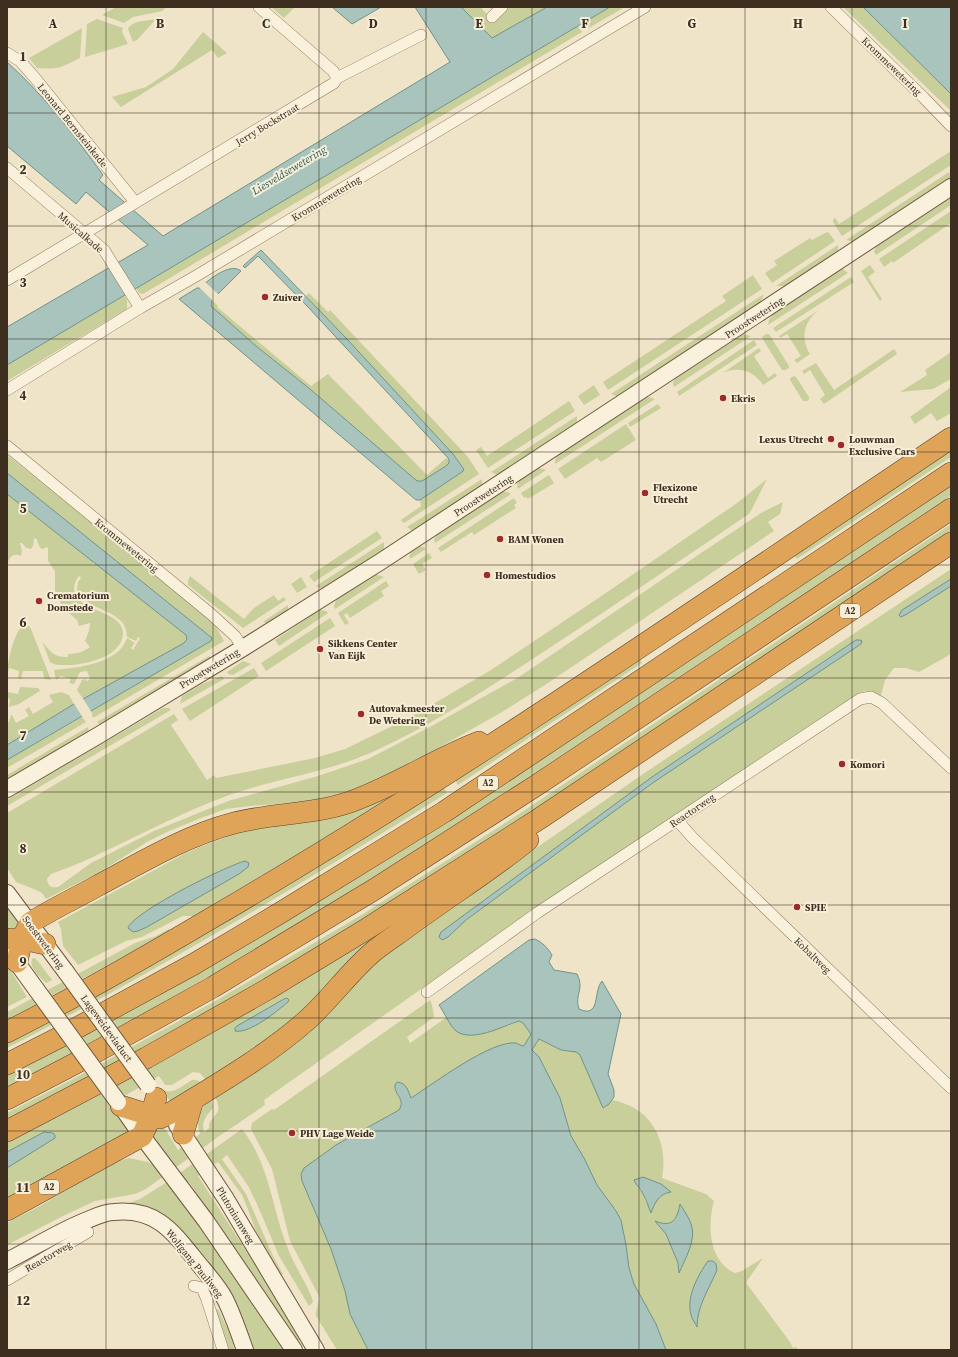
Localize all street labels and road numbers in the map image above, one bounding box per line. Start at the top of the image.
street label: Krommewetering [859,34,924,98]
street label: Leonard Bernsteinkade [35,81,111,170]
street label: Jerry Bockstraat [232,100,302,149]
street label: Krommewetering [289,173,363,224]
street label: Musicalkade [55,209,106,256]
street label: Proostwetering [722,293,786,341]
street label: Proostwetering [451,471,515,519]
street label: Krommewetering [92,516,161,575]
road number: A2 [840,604,860,618]
street label: Proostwetering [177,645,242,691]
road number: A2 [478,776,498,790]
street label: Reactorweg [667,790,718,830]
street label: Soestwetering [20,913,68,971]
street label: Kobaltweg [791,934,834,976]
street label: Lageweideviaduct [78,992,136,1065]
road number: A2 [39,1180,59,1194]
street label: Plutoniumweg [213,1184,258,1246]
street label: Wolfgang Pauliweg [163,1226,226,1300]
street label: Reactorweg [22,1238,74,1275]

